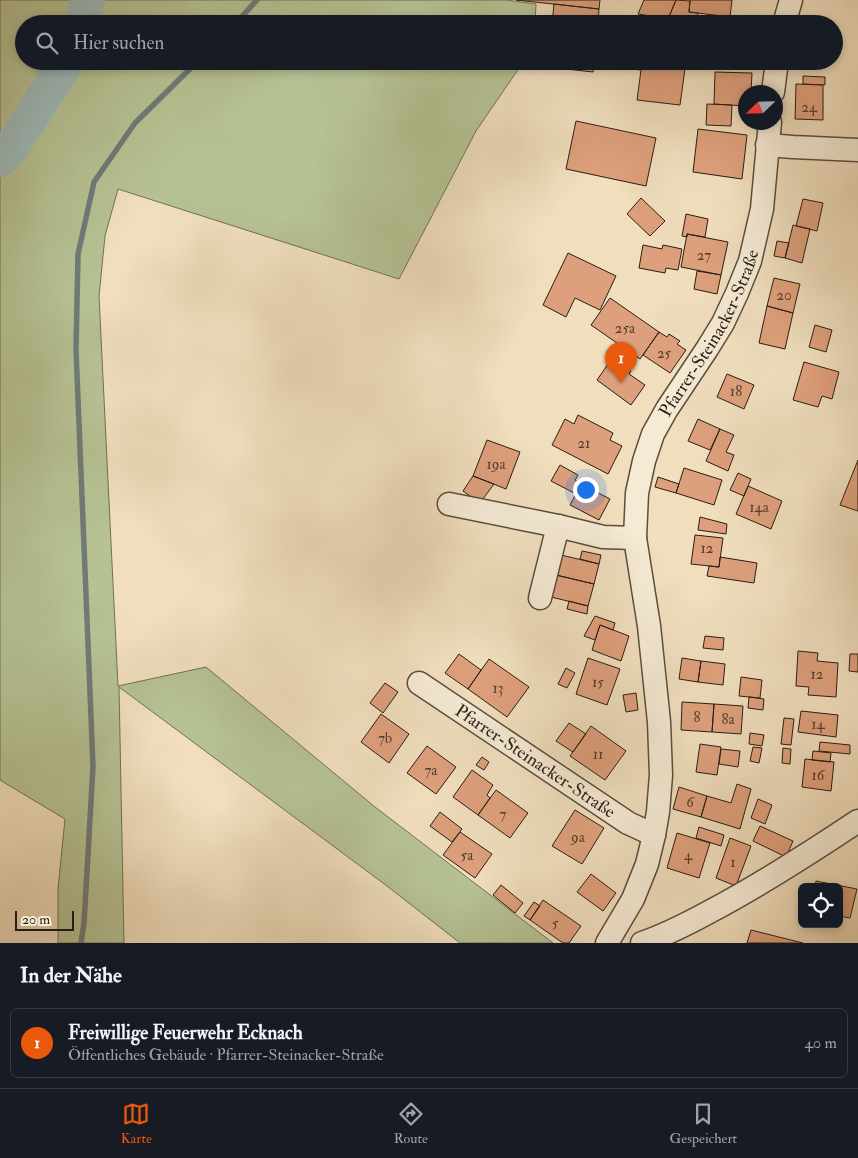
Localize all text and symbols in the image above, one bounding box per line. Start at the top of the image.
search box [15,15,843,70]
icon: search [33,29,61,57]
text: Hier suchen [73,31,164,55]
north arrow [738,85,783,130]
house number: 24 [801,98,818,117]
house number: 27 [697,246,711,265]
street label: Pfarrer-Steinacker-Straße [654,247,764,421]
house number: 20 [776,286,792,305]
house number: 25a [615,319,636,338]
pin: 1 [605,342,637,383]
house number: 25 [657,344,671,363]
house number: 18 [730,382,742,401]
house number: 21 [578,434,590,453]
house number: 19a [486,455,506,474]
your location [573,477,599,503]
house number: 14a [749,498,770,517]
house number: 12 [701,539,714,558]
house number: 12 [811,665,824,684]
house number: 15 [592,673,604,692]
house number: 13 [492,679,504,698]
street label: Pfarrer-Steinacker-Straße [450,699,620,824]
house number: 8 [693,708,701,727]
house number: 8a [721,710,735,729]
house number: 14 [811,715,826,734]
house number: 7b [378,729,392,748]
house number: 11 [593,745,603,764]
house number: 7a [424,761,438,780]
house number: 16 [812,766,826,785]
house number: 6 [686,793,695,812]
house number: 7 [500,805,507,824]
house number: 9a [570,828,586,847]
house number: 5a [461,846,474,865]
house number: 4 [684,846,693,865]
house number: 1 [730,853,736,872]
map controls [798,883,843,928]
button: locate [798,883,843,928]
scale bar [15,908,74,931]
text: 20 m [22,911,50,928]
house number: 5 [552,914,559,933]
text: In der Nähe [20,962,122,989]
text: Freiwillige Feuerwehr Ecknach [68,1021,303,1045]
text: 1 [34,1033,40,1053]
text: 40 m [804,1033,837,1053]
text: Öffentliches Gebäude · Pfarrer-Steinacker-Straße [68,1045,384,1065]
tab: Karte [121,1100,152,1147]
tab: Route [394,1100,428,1147]
tab: Gespeichert [670,1100,737,1147]

